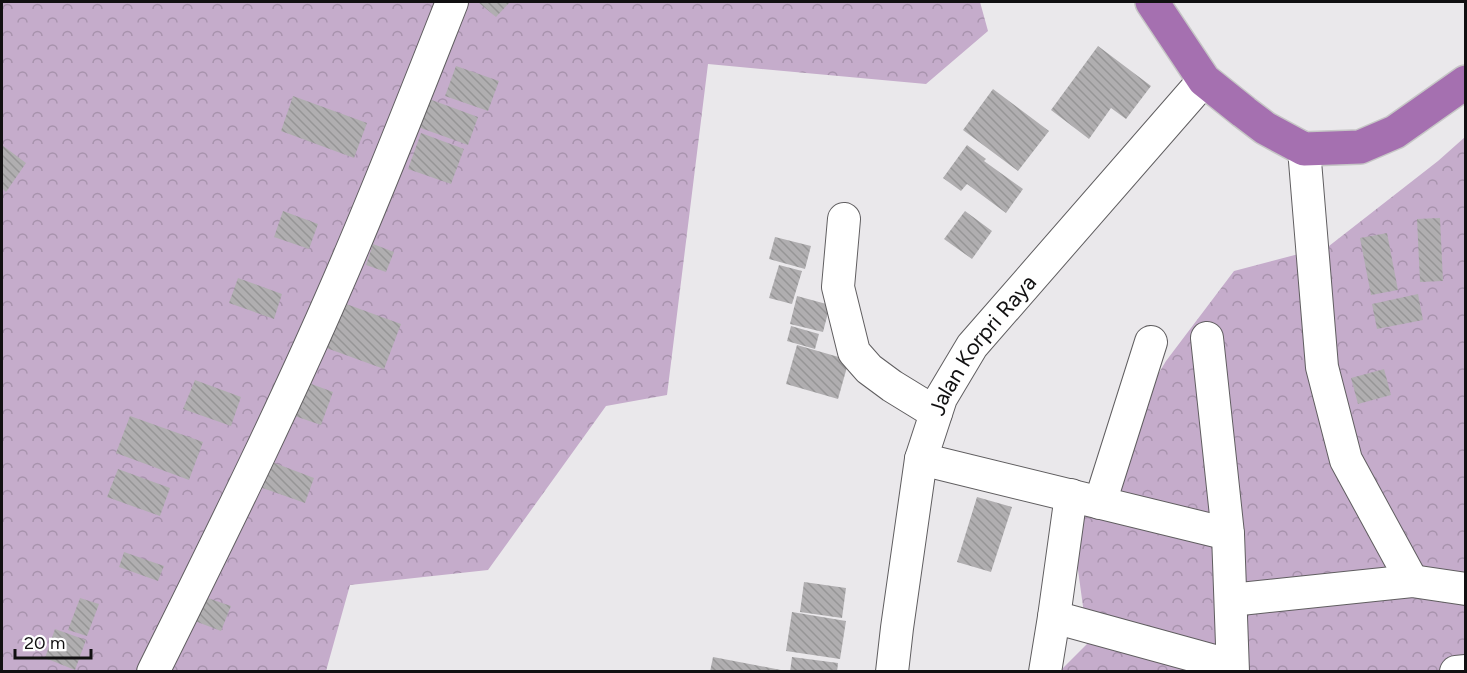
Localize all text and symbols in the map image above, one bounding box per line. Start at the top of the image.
street label: Jalan Korpri Raya [923,269,1042,419]
scale bar [15,622,92,660]
text: 20 m [24,632,65,654]

